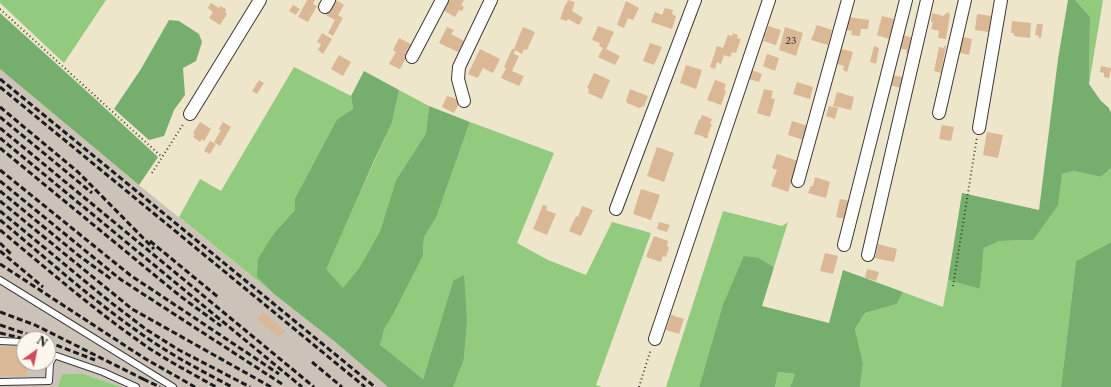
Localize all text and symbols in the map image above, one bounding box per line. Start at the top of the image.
house number: 23 [785,35,797,47]
north arrow [16,331,56,371]
text: N [34,333,50,350]

